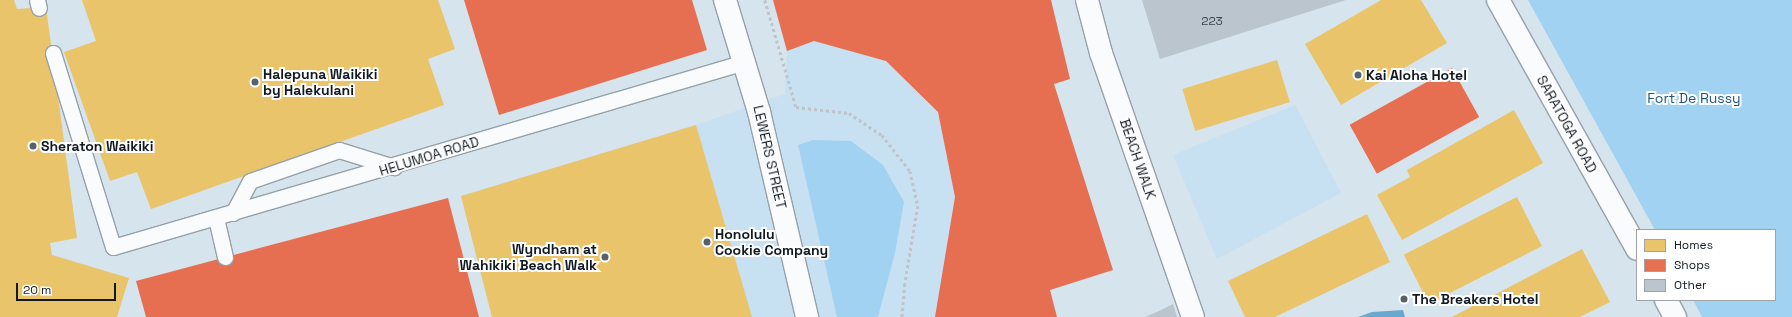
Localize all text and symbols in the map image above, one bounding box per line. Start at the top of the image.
house number: 223 [1201,15,1223,29]
place label: Halepuna Waikiki by Halekulani [263,66,377,98]
place label: Kai Aloha Hotel [1366,67,1467,83]
marker: Kai Aloha Hotel [1353,70,1363,80]
street label: SARATOGA ROAD [1533,72,1601,176]
marker: Halepuna Waikiki by Halekulani [250,77,260,87]
park label: Fort De Russy [1647,90,1741,106]
street label: LEWERS STREET [750,104,790,210]
street label: BEACH WALK [1116,116,1160,202]
street label: HELUMOA ROAD [377,133,481,179]
place label: Sheraton Waikiki [41,138,154,154]
marker: Sheraton Waikiki [28,141,38,151]
place label: Honolulu Cookie Company [715,226,828,258]
legend [1636,229,1776,301]
marker: Honolulu Cookie Company [702,237,712,247]
text: Homes [1674,237,1713,253]
place label: Wyndham at Wahikiki Beach Walk [459,241,597,274]
marker: Wyndham at Wahikiki Beach Walk [600,252,610,262]
text: Shops [1674,257,1710,273]
scale bar [18,275,118,301]
text: Other [1674,277,1707,293]
text: 20 m [23,282,51,298]
place label: The Breakers Hotel [1412,291,1539,307]
marker: The Breakers Hotel [1399,294,1409,304]

